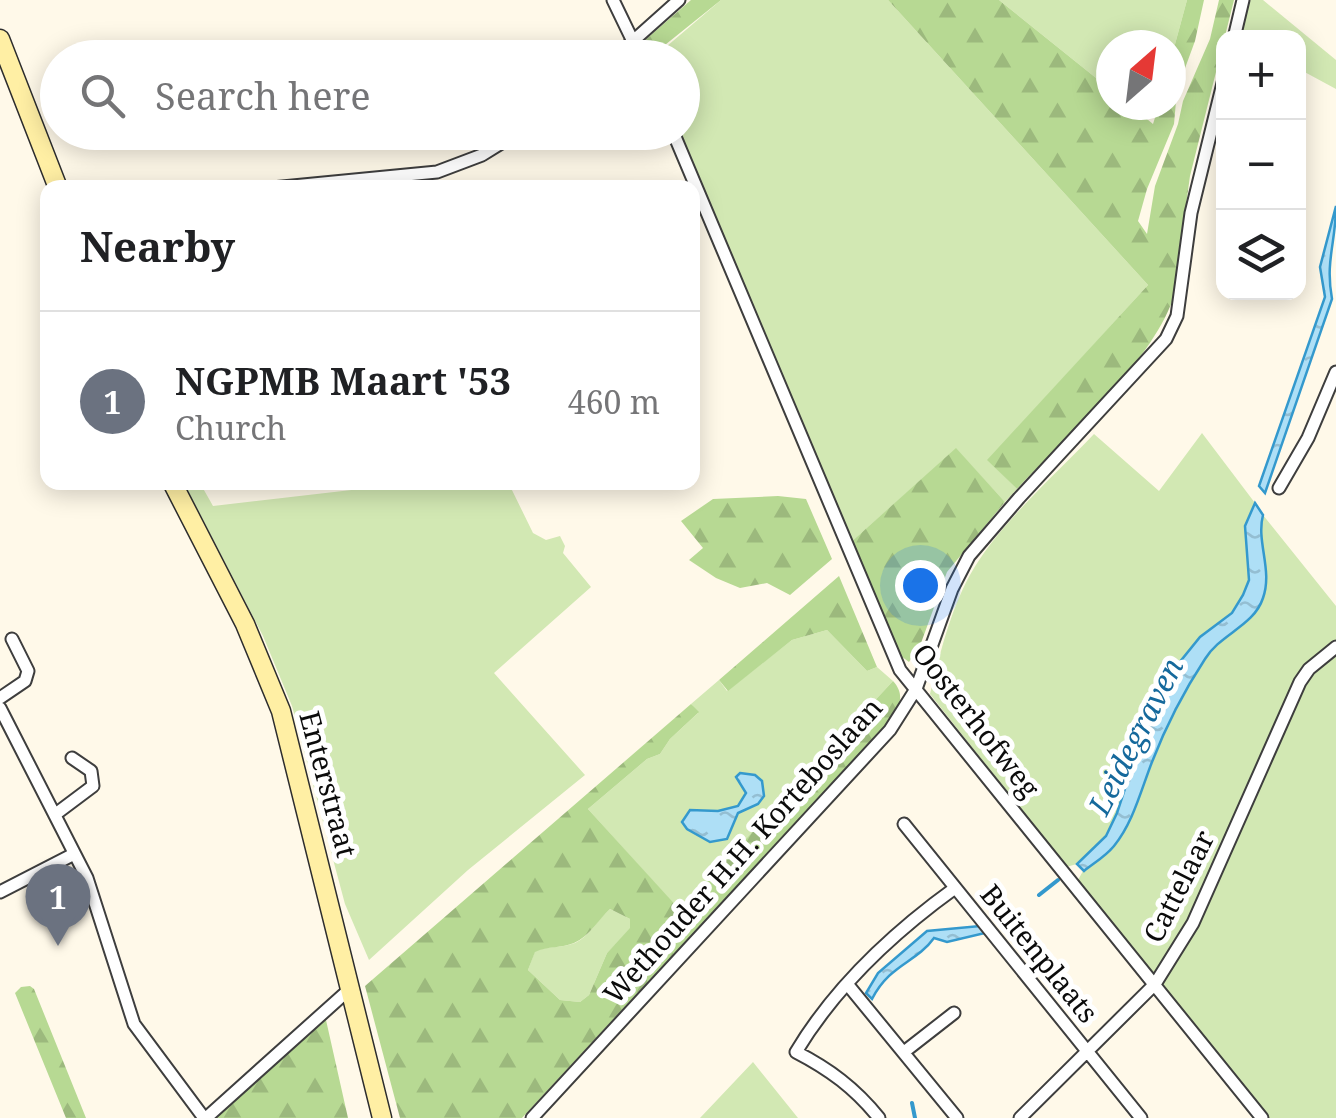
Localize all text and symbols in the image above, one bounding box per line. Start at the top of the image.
north arrow [1096,30,1186,120]
map controls [1216,30,1306,300]
button: + [1216,30,1306,120]
search box [40,40,700,150]
icon: search [75,68,130,123]
text: Search here [155,69,371,121]
button: − [1216,120,1306,210]
button: layers [1216,210,1306,300]
text: Nearby [80,217,235,274]
text: NGPMB Maart '53 [175,354,511,406]
text: 1 [103,380,122,423]
text: 460 m [568,380,660,423]
text: Church [175,406,286,449]
your location [895,560,946,611]
street label: Oosterhofweg [905,635,1049,805]
water label: Leidegraven [1077,650,1192,822]
street label: Wethouder H.H. Korteboslaan [594,689,890,1011]
street label: Enterstraat [291,707,367,862]
street label: Cattelaar [1134,823,1222,949]
pin: 1 [26,864,90,946]
street label: Buitenplaats [972,876,1108,1030]

